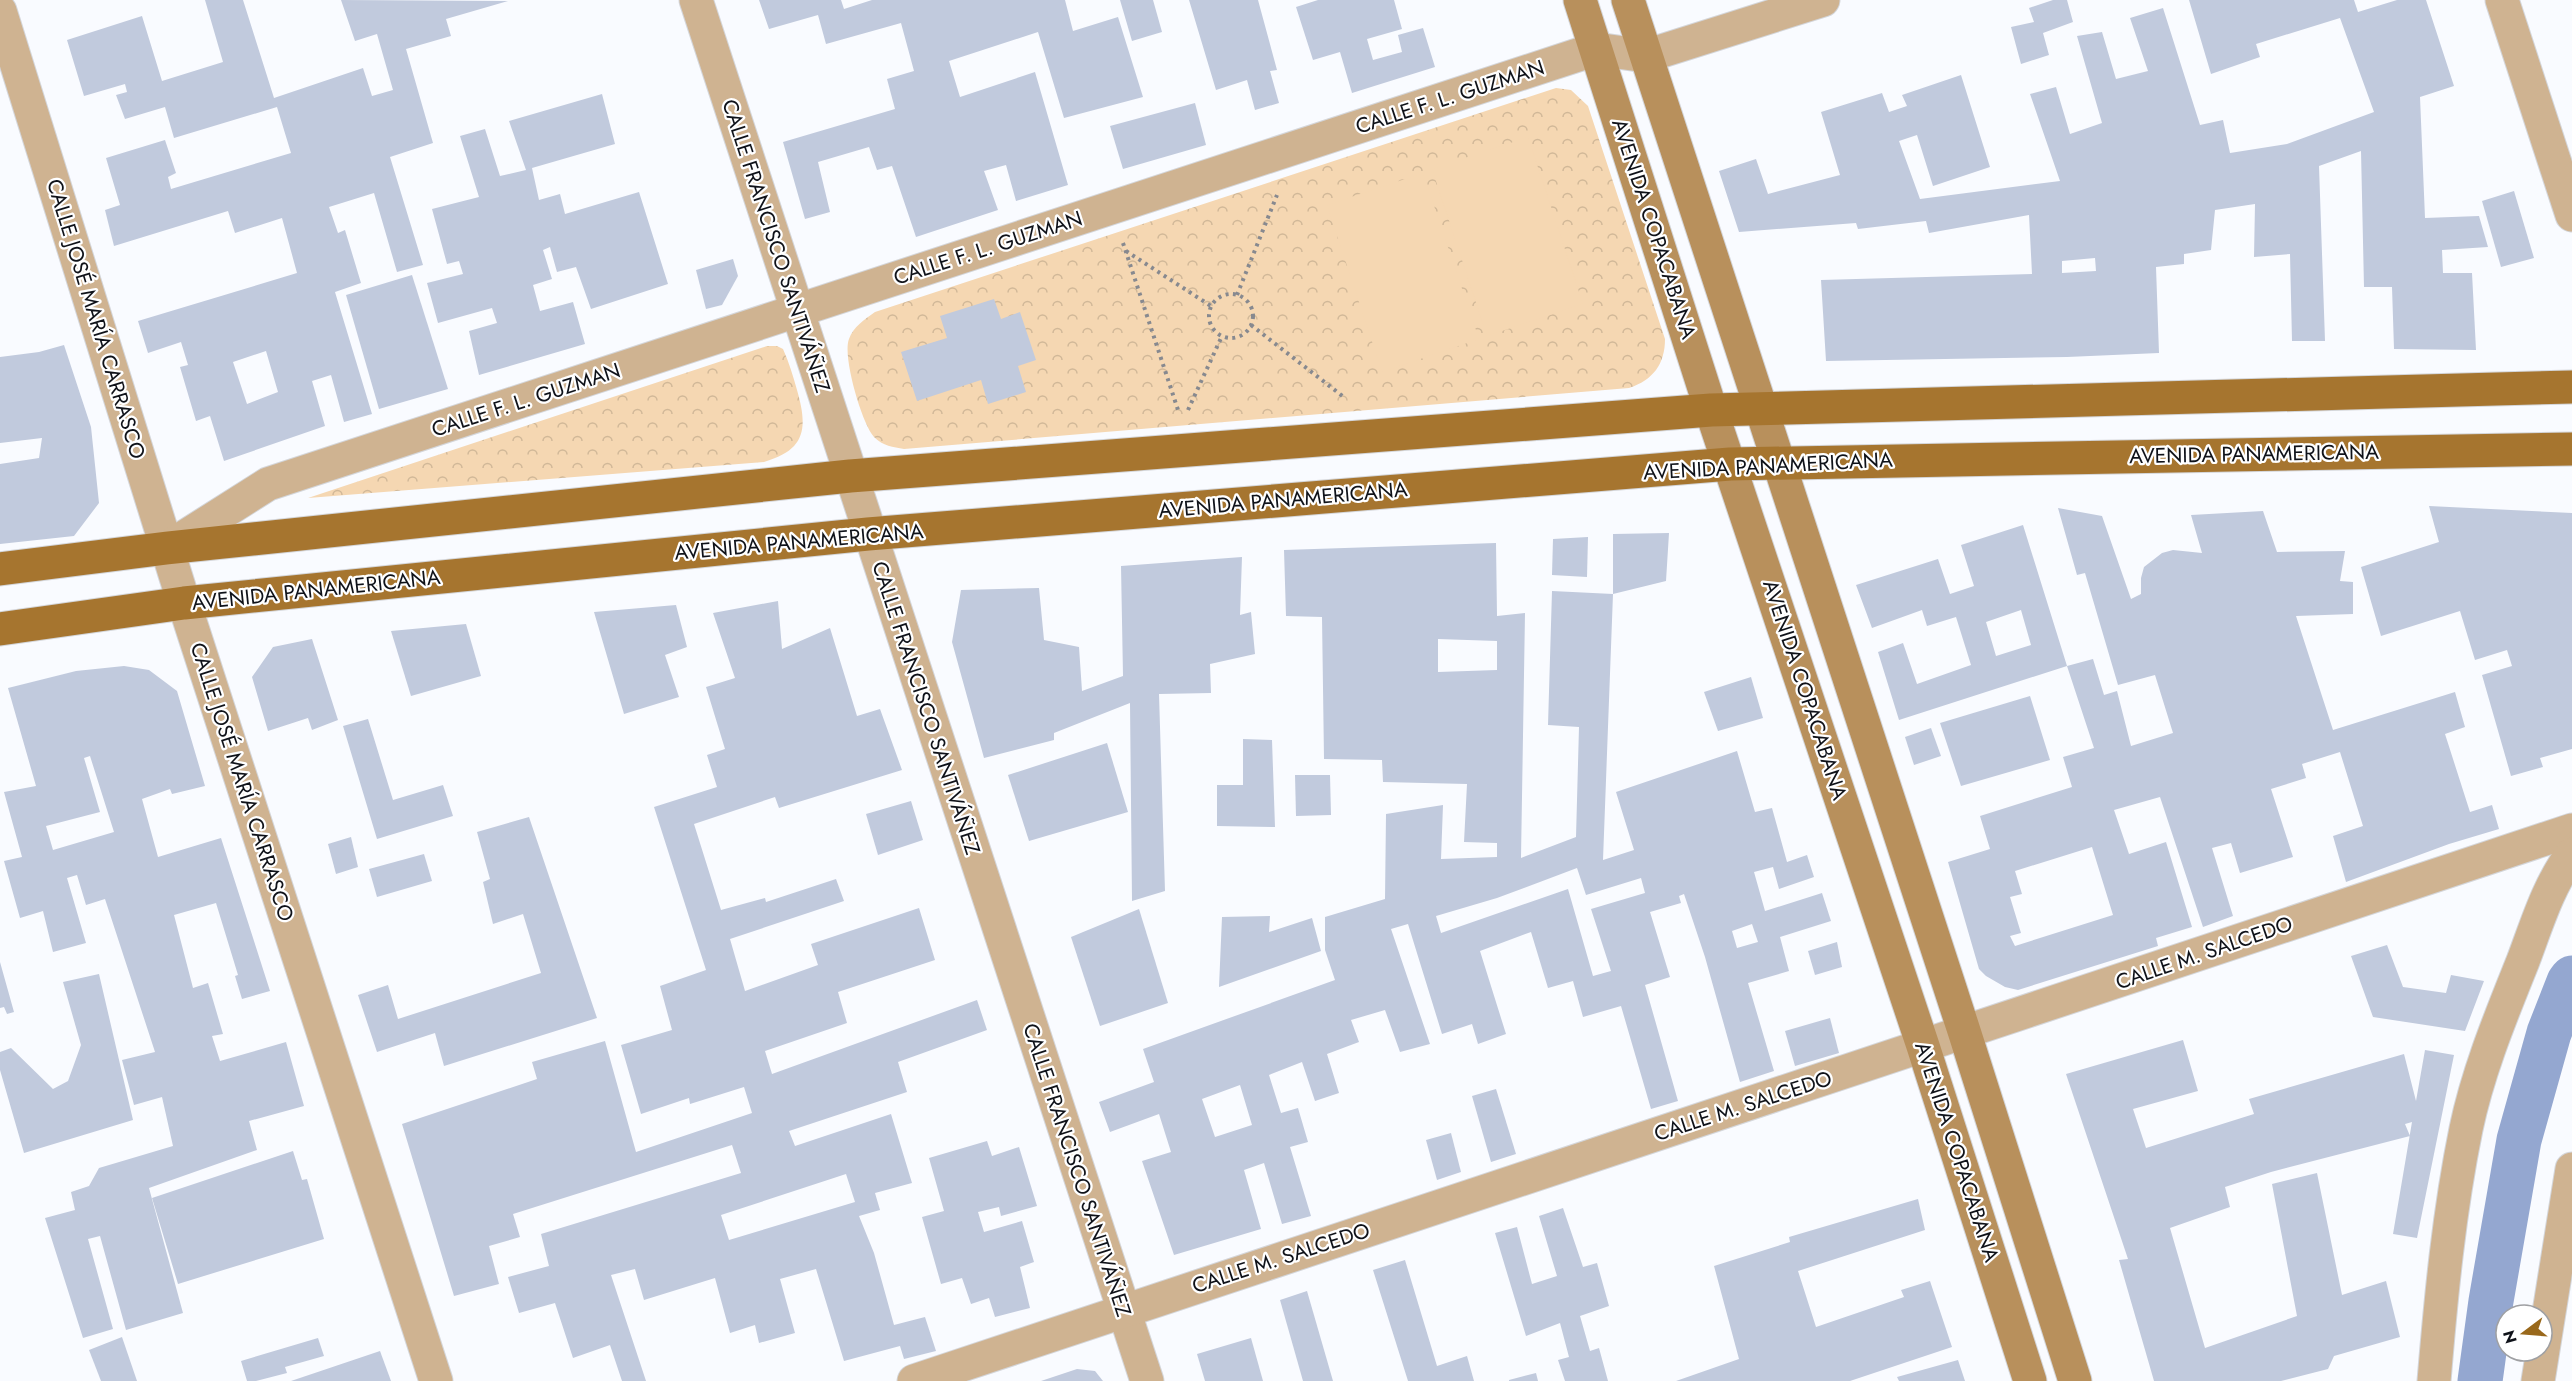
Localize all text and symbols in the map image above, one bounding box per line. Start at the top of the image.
street label: CALLE F. L. GUZMAN [1352,52,1548,142]
street label: CALLE FRANCISCO SANTIVÁÑEZ [714,95,838,397]
street label: AVENIDA COPACABANA [1604,115,1704,343]
street label: CALLE JOSÉ MARÍA CARRASCO [39,175,153,463]
street label: CALLE F. L. GUZMAN [890,203,1086,293]
street label: CALLE F. L. GUZMAN [428,355,624,445]
street label: AVENIDA PANAMERICANA [2129,437,2379,471]
street label: AVENIDA PANAMERICANA [1642,444,1894,488]
street label: AVENIDA PANAMERICANA [1157,474,1409,526]
street label: AVENIDA PANAMERICANA [673,516,925,568]
street label: CALLE FRANCISCO SANTIVÁÑEZ [864,557,988,859]
street label: AVENIDA PANAMERICANA [190,562,442,618]
street label: AVENIDA COPACABANA [1755,576,1855,804]
street label: CALLE JOSÉ MARÍA CARRASCO [183,639,301,925]
street label: CALLE M. SALCEDO [2112,909,2296,997]
street label: CALLE FRANCISCO SANTIVÁÑEZ [1015,1019,1139,1321]
street label: AVENIDA COPACABANA [1907,1038,2007,1266]
street label: CALLE M. SALCEDO [1650,1063,1836,1149]
street label: CALLE M. SALCEDO [1188,1215,1374,1301]
north arrow [2494,1303,2554,1363]
text: N [2497,1328,2523,1346]

